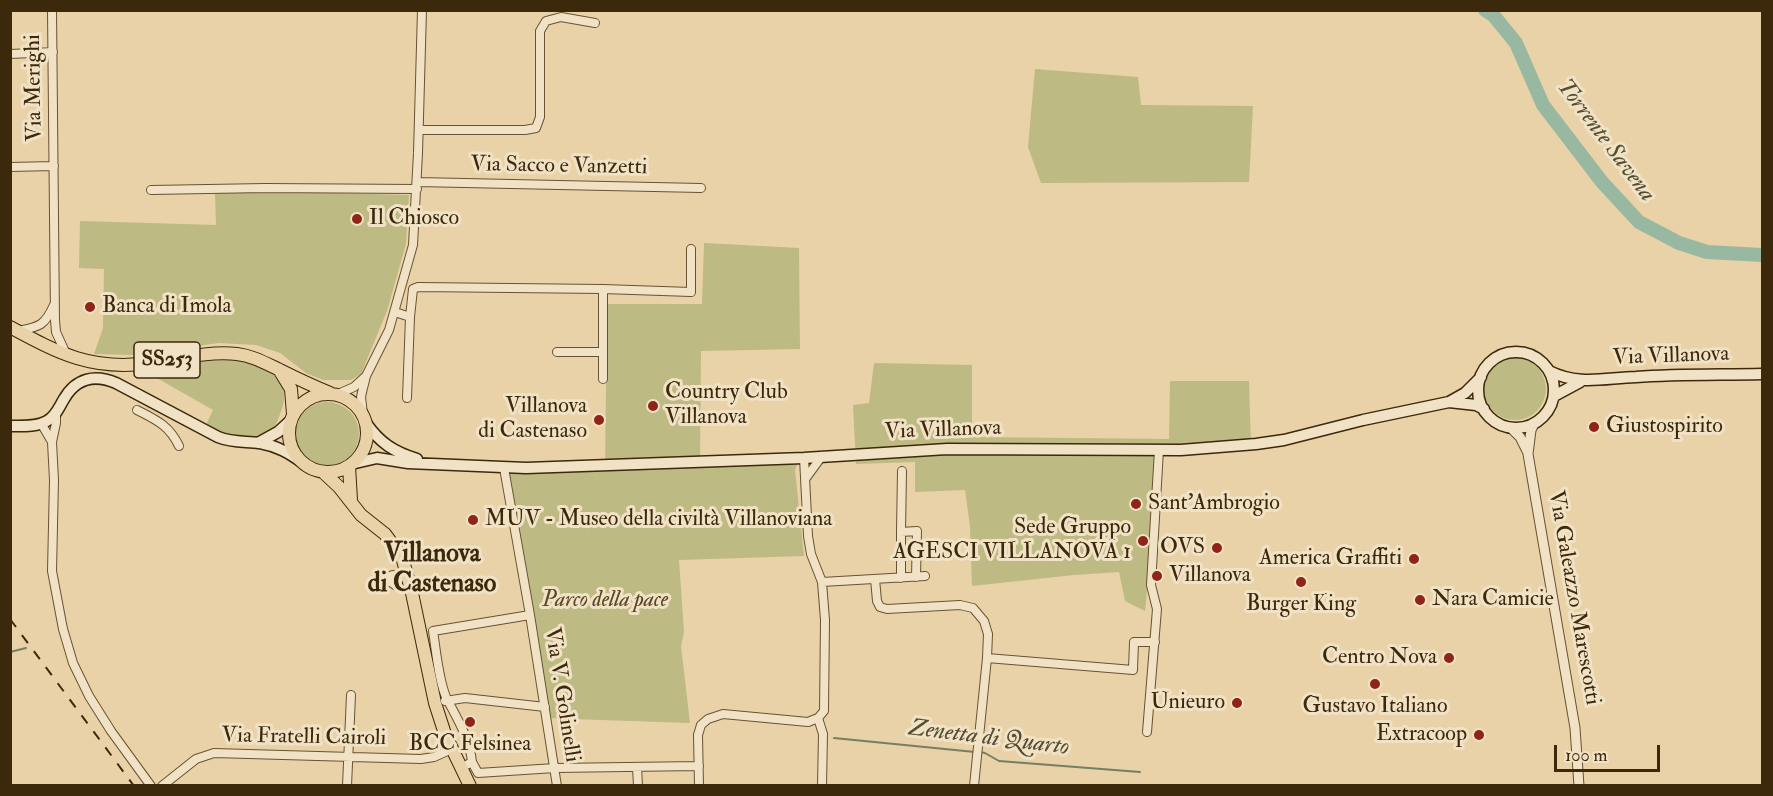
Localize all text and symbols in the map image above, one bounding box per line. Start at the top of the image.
street label: Via Merighi [21,34,49,142]
water label: Torrente Savena [1549,74,1661,208]
street label: Via Sacco e Vanzetti [470,152,648,182]
place label: Il Chiosco [369,206,459,232]
marker: Il Chiosco [350,212,364,226]
place label: Banca di Imola [102,294,232,320]
marker: Banca di Imola [83,300,97,314]
road number: SS253 [134,342,200,378]
street label: Via Villanova [1612,342,1730,372]
place label: Country Club Villanova [665,380,788,432]
place label: Villanova di Castenaso [478,394,587,446]
marker: Country Club Villanova [646,399,660,413]
marker: Villanova di Castenaso [592,413,606,427]
place label: Giustospirito [1606,414,1723,440]
street label: Via Villanova [884,416,1002,446]
marker: Giustospirito [1587,420,1601,434]
street label: Via Galeazzo Marescotti [1541,489,1605,707]
place label: Sant'Ambrogio [1148,491,1280,517]
marker: Sant'Ambrogio [1129,497,1143,511]
place label: MUV - Museo della civiltà Villanoviana [485,507,832,533]
marker: MUV - Museo della civiltà Villanoviana [466,513,480,527]
place label: Sede Gruppo AGESCI VILLANOVA 1 [893,515,1131,566]
marker: Sede Gruppo AGESCI VILLANOVA 1 [1136,534,1150,548]
place label: OVS [1160,535,1205,561]
district label: Villanova di Castenaso [368,539,496,600]
marker: OVS [1210,541,1224,555]
place label: America Graffiti [1259,546,1402,572]
marker: America Graffiti [1407,552,1421,566]
place label: Villanova [1169,563,1251,589]
marker: Villanova [1150,569,1164,583]
marker: Burger King [1294,575,1308,589]
place label: Nara Camicie [1432,587,1554,613]
park label: Parco della pace [542,588,668,614]
place label: Burger King [1246,592,1356,618]
marker: Nara Camicie [1413,593,1427,607]
street label: Via V. Golinelli [537,626,585,764]
place label: Centro Nova [1322,645,1437,671]
marker: Centro Nova [1442,651,1456,665]
marker: Gustavo Italiano [1368,677,1382,691]
place label: Unieuro [1151,690,1225,716]
place label: Gustavo Italiano [1303,694,1447,720]
marker: Unieuro [1230,696,1244,710]
marker: BCC Felsinea [463,715,477,729]
water label: Zenetta di Quarto [907,715,1071,763]
place label: Extracoop [1376,722,1467,748]
street label: Via Fratelli Cairoli [221,723,387,753]
marker: Extracoop [1472,728,1486,742]
place label: BCC Felsinea [409,732,531,758]
scale bar [1557,733,1664,771]
text: 100 m [1565,744,1608,767]

